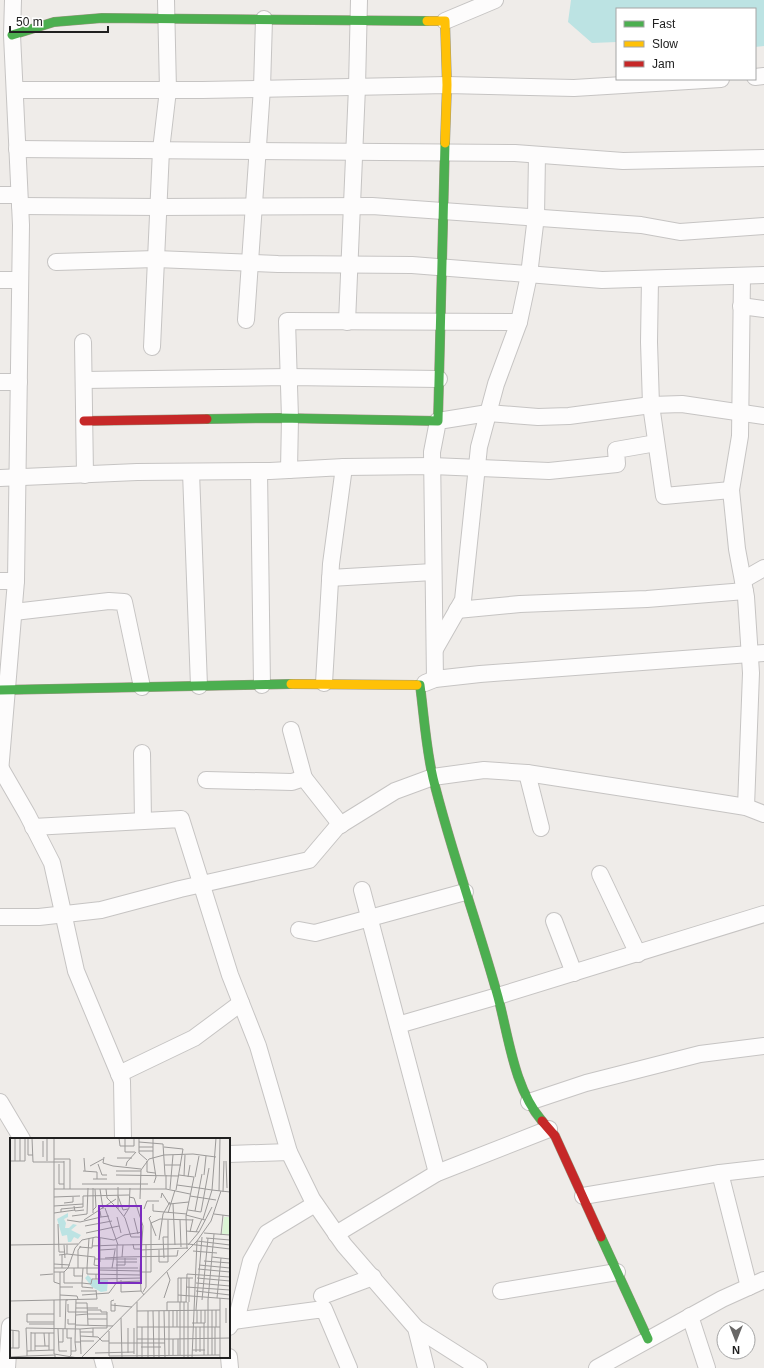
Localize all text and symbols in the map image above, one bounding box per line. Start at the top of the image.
scale bar [10,8,108,34]
legend [616,8,756,80]
text: 50 m [16,15,43,29]
text: Fast [652,17,676,31]
text: Slow [652,37,678,51]
text: Jam [652,57,675,71]
inset map [10,1138,230,1358]
north arrow [716,1320,756,1360]
text: N [732,1344,740,1356]

